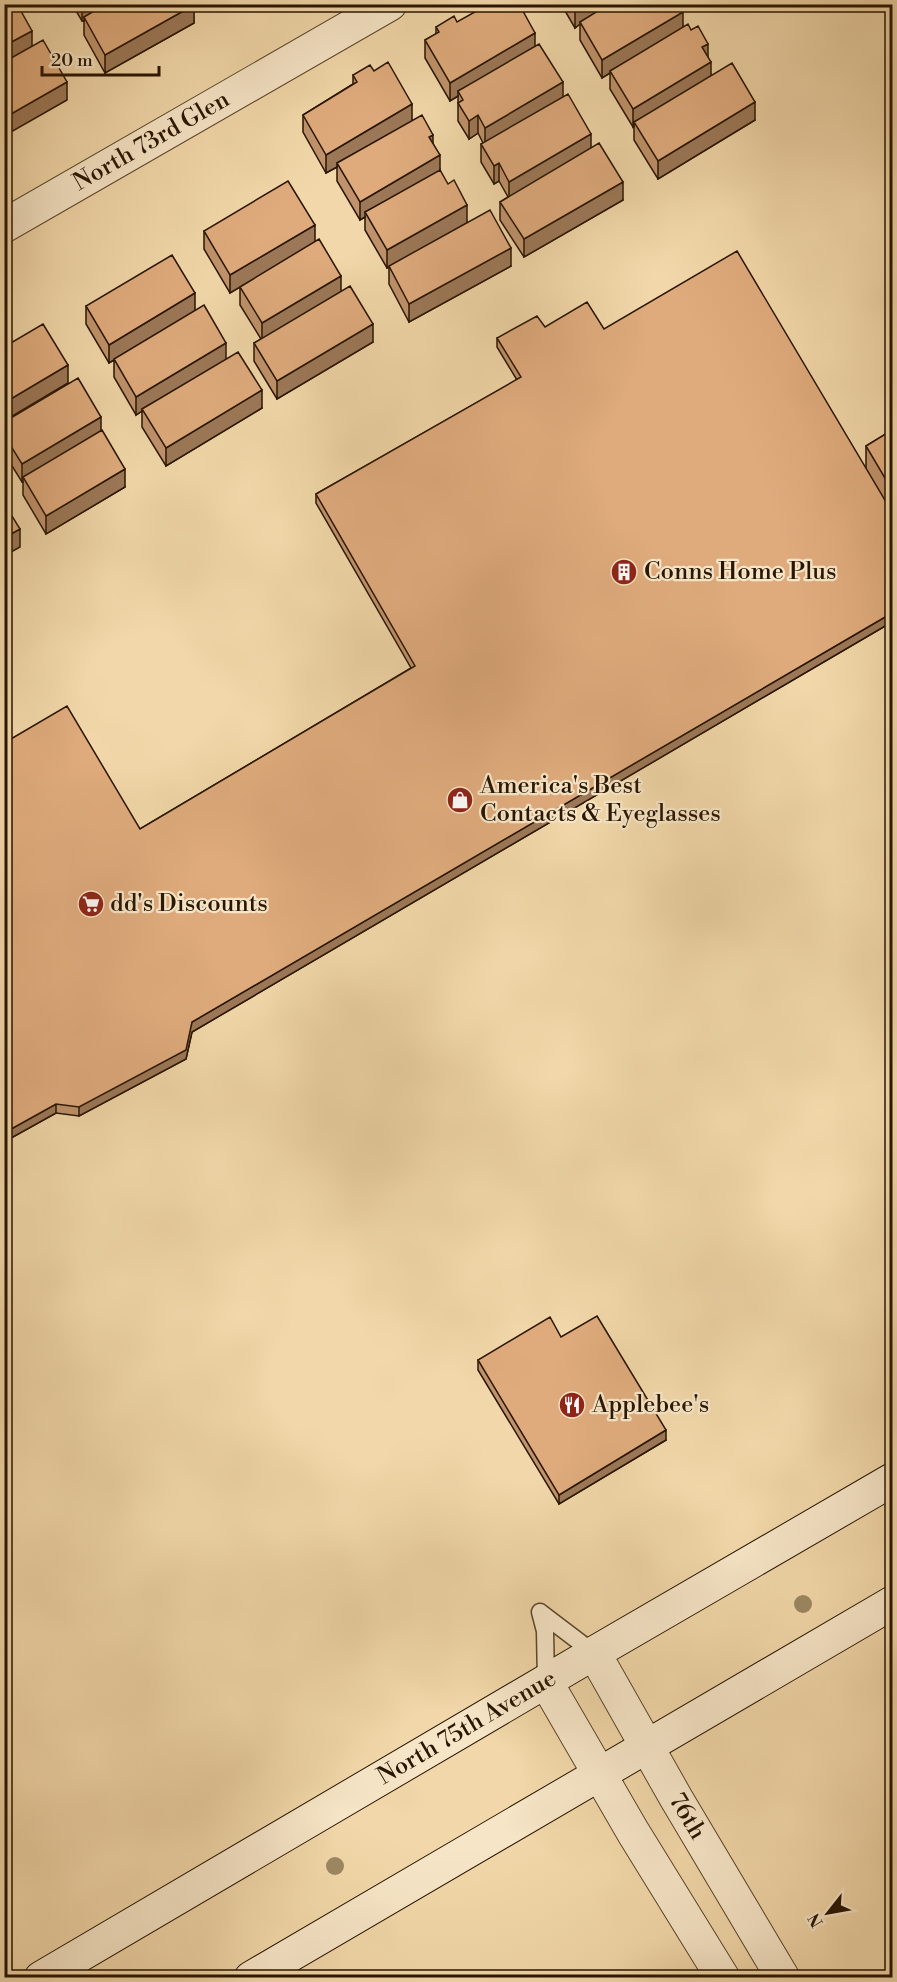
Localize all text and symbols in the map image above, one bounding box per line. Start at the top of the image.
scale bar [42,39,159,77]
text: 20 m [51,49,93,72]
street label: North 73rd Glen [68,85,235,198]
building icon: Conns Home Plus [609,557,639,587]
place label: Conns Home Plus [644,557,837,587]
place label: America's Best Contacts & Eyeglasses [479,771,721,829]
shop icon: America's Best Contacts & Eyeglasses [445,785,475,815]
supermarket icon: dd's Discounts [76,889,106,919]
place label: dd's Discounts [110,889,268,919]
restaurant icon: Applebee's [557,1390,587,1420]
place label: Applebee's [591,1390,709,1420]
street label: North 75th Avenue [372,1664,562,1792]
street label: 76th [662,1788,712,1845]
north arrow [798,1883,858,1943]
text: N [804,1909,828,1931]

